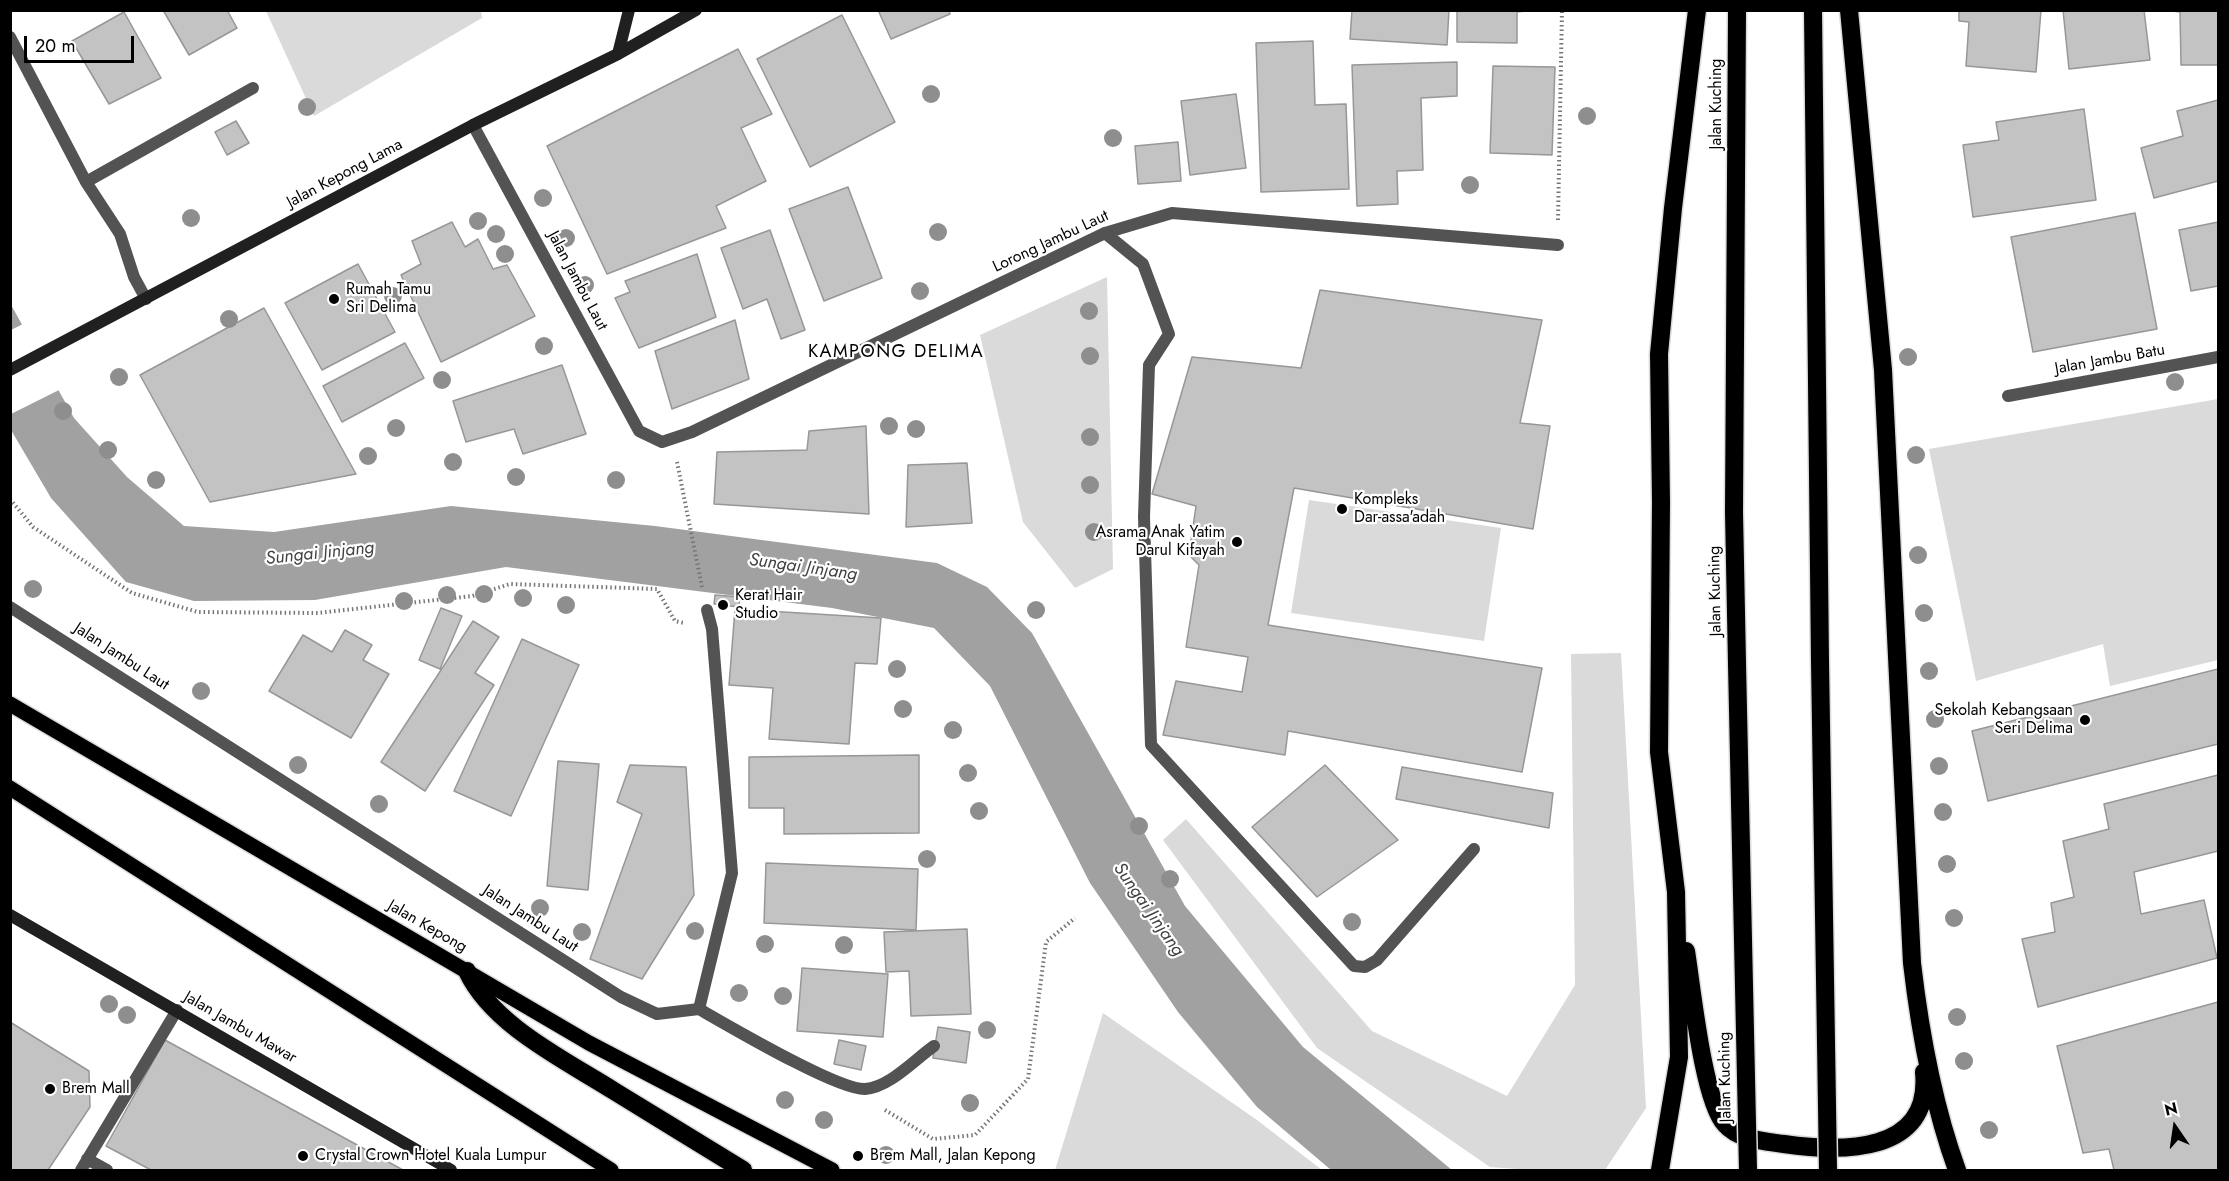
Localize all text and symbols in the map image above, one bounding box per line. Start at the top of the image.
scale bar [27,24,136,62]
text: 20 m [35,33,75,59]
street label: Jalan Kuching [1707,59,1727,149]
street label: Jalan Kepong Lama [284,135,406,213]
street label: Lorong Jambu Laut [990,207,1112,277]
street label: Jalan Jambu Laut [543,228,611,334]
place label: Rumah Tamu Sri Delima [346,280,431,318]
marker: Rumah Tamu Sri Delima [327,292,341,306]
street label: Jalan Jambu Batu [2054,341,2166,379]
district label: KAMPONG DELIMA [808,342,984,364]
place label: Kompleks Dar-assa'adah [1354,490,1445,528]
marker: Kompleks Dar-assa'adah [1335,502,1349,516]
place label: Asrama Anak Yatim Darul Kifayah [1096,523,1225,561]
marker: Asrama Anak Yatim Darul Kifayah [1230,535,1244,549]
water label: Sungai Jinjang [265,538,375,570]
street label: Jalan Kuching [1706,545,1726,637]
water label: Sungai Jinjang [747,550,859,586]
place label: Kerat Hair Studio [735,586,802,624]
marker: Kerat Hair Studio [716,598,730,612]
street label: Jalan Jambu Laut [70,619,172,695]
place label: Sekolah Kebangsaan Seri Delima [1935,701,2073,739]
marker: Sekolah Kebangsaan Seri Delima [2078,713,2092,727]
water label: Sungai Jinjang [1108,859,1188,961]
street label: Jalan Jambu Laut [479,881,581,957]
street label: Jalan Kepong [384,897,470,957]
street label: Jalan Jambu Mawar [180,988,300,1068]
street label: Jalan Kuching [1716,1031,1736,1123]
place label: Brem Mall [62,1079,130,1099]
marker: Brem Mall [43,1082,57,1096]
text: N [2162,1096,2180,1122]
north arrow [2145,1097,2205,1157]
place label: Crystal Crown Hotel Kuala Lumpur [315,1146,547,1166]
place label: Brem Mall, Jalan Kepong [870,1146,1036,1166]
marker: Crystal Crown Hotel Kuala Lumpur [296,1149,310,1163]
marker: Brem Mall, Jalan Kepong [851,1149,865,1163]

